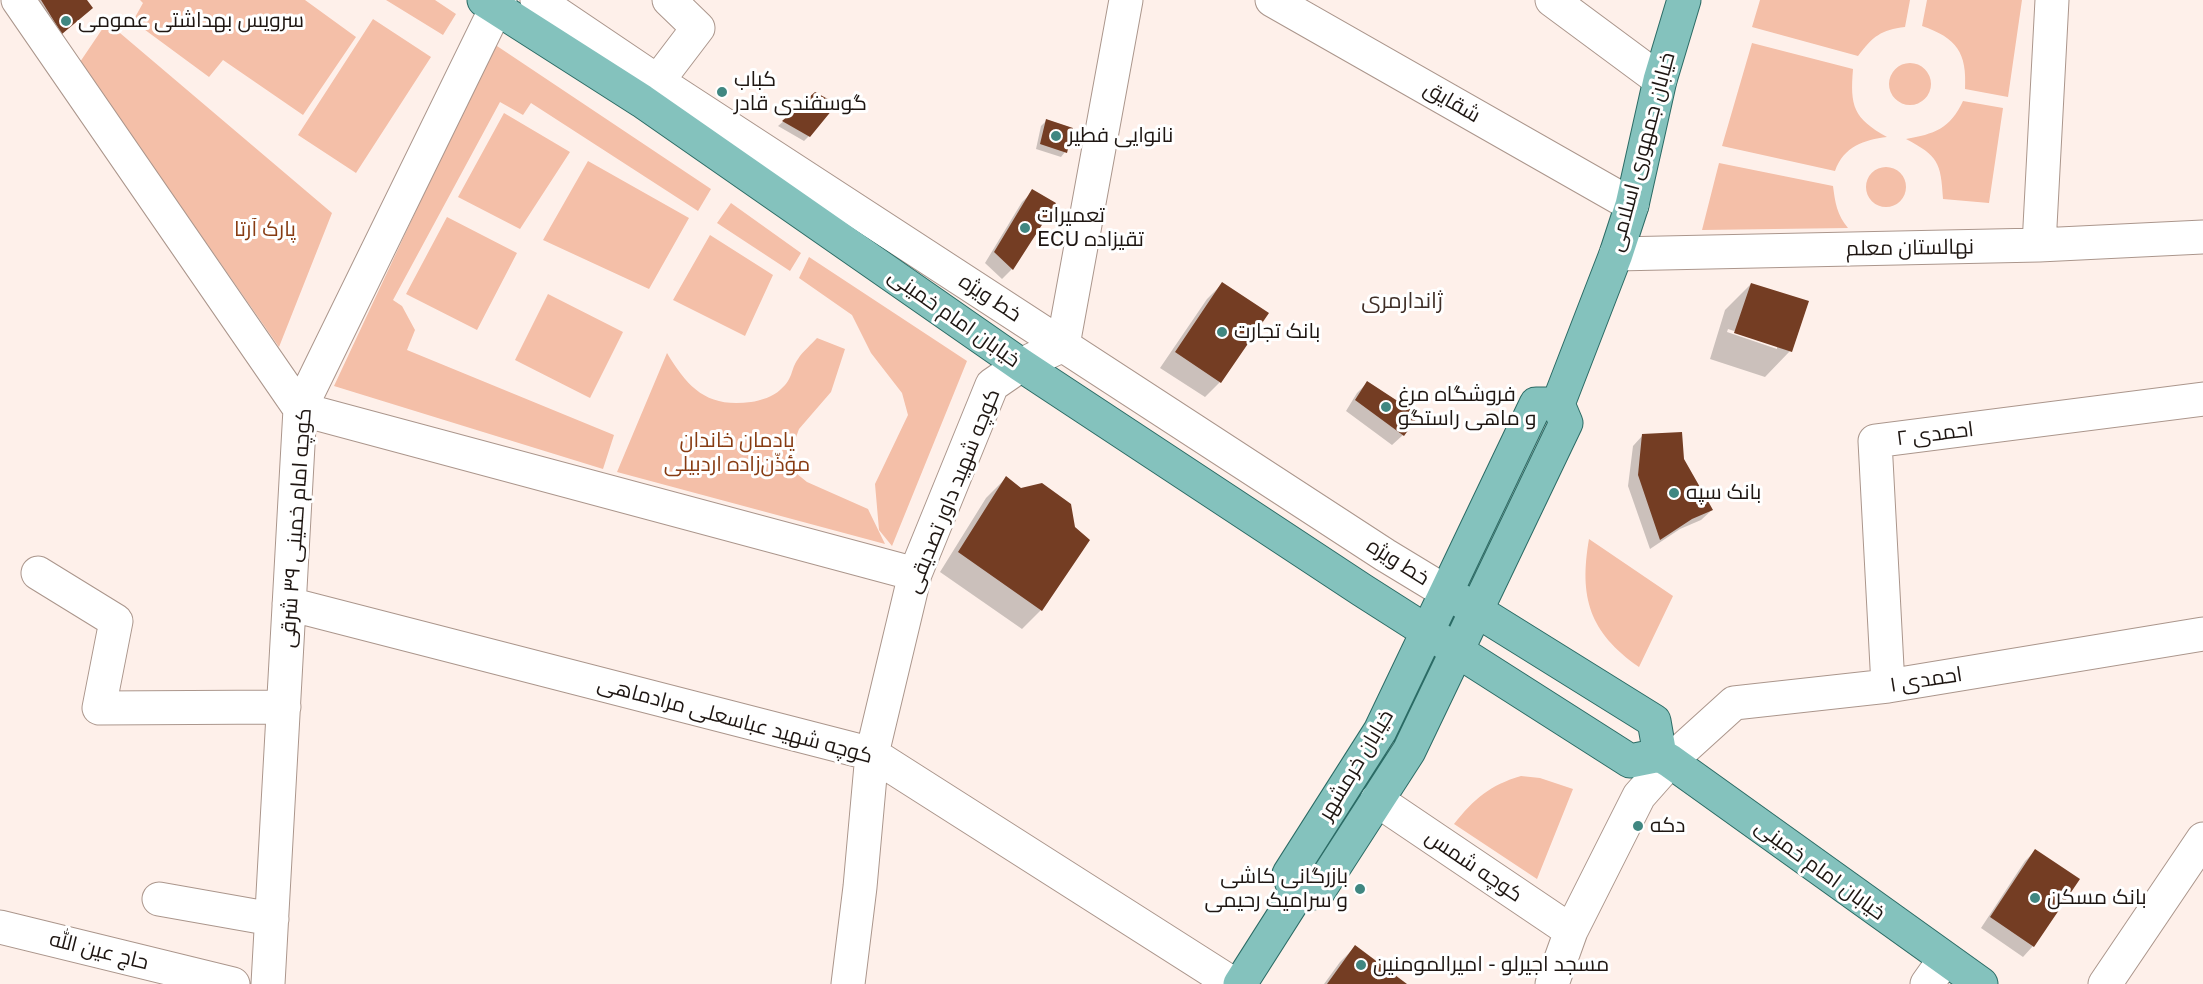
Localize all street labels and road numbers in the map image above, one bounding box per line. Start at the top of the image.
street label: خیابان جمهوری اسلامی [1603,50,1681,254]
street label: شقایق [1419,76,1485,128]
street label: نهالستان معلم [1846,234,1974,262]
street label: خیابان امام خمینی [883,263,1025,373]
street label: خط ویژه [954,269,1026,327]
street label: کوچه شهید داور تصدیقی [900,385,1006,597]
street label: کوچه امام خمینی ۳۹ شرقی [275,407,317,649]
street label: احمدی ۲ [1895,417,1975,451]
street label: خط ویژه [1362,533,1434,591]
street label: احمدی ۱ [1888,662,1964,698]
street label: کوچه شهید عباسعلی مرادماهی [595,671,875,769]
street label: خیابان خرمشهر [1313,705,1399,825]
street label: خیابان امام خمینی [1750,814,1890,926]
street label: کوچه شمس [1421,824,1527,908]
street label: حاج عین الله [47,927,151,975]

